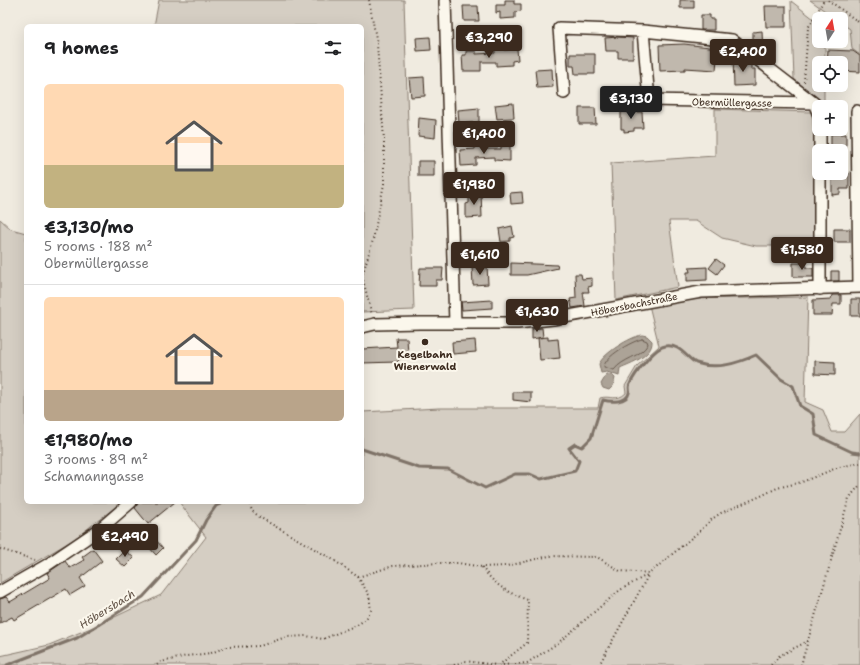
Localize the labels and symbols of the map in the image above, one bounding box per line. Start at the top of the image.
north arrow [812,12,848,48]
pin: €3,290 [456,25,522,59]
pin: €2,400 [710,39,776,73]
pin: €3,130 [598,86,664,120]
street label: Obermüllergasse [692,95,773,110]
pin: €1,400 [451,121,517,155]
pin: €1,980 [441,172,507,206]
pin: €1,580 [769,237,835,271]
pin: €1,610 [447,242,513,276]
street label: Höbersbachstraße [590,290,679,319]
pin: €1,630 [504,299,570,333]
marker: Kegelbahn Wienerwald [420,337,430,347]
place label: Kegelbahn Wienerwald [394,348,456,373]
pin: €2,490 [92,524,158,558]
water label: Höbersbach [77,586,138,633]

